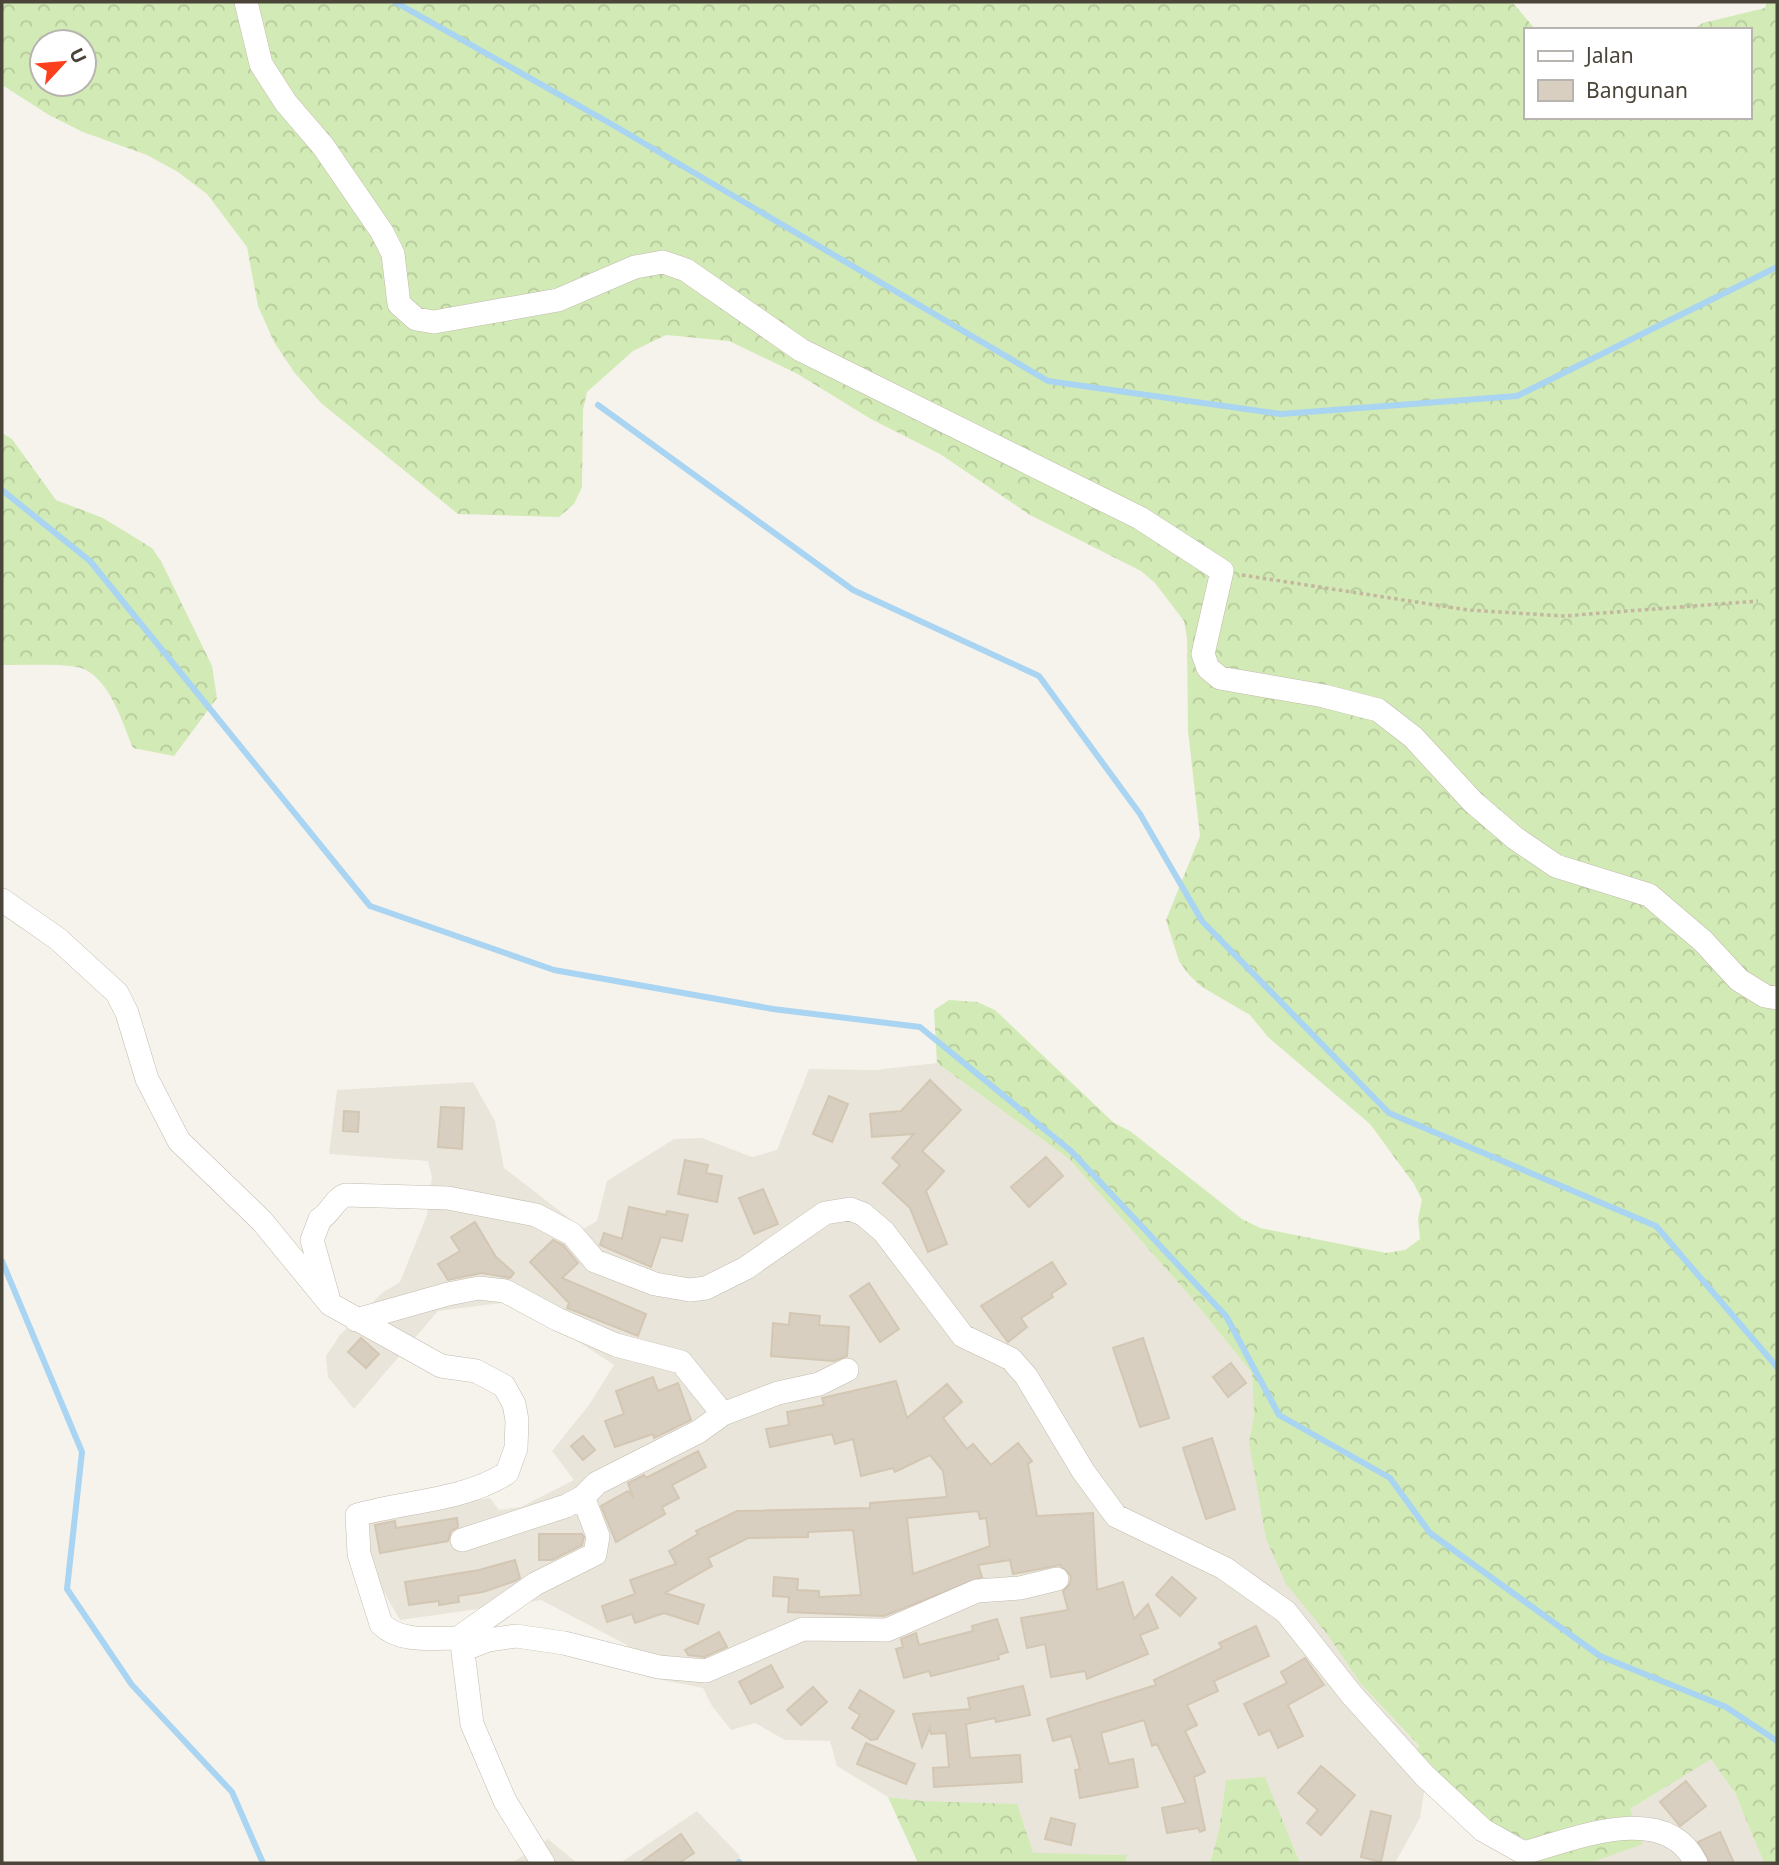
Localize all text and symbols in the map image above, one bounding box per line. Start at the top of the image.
north arrow [28,28,98,98]
legend [1524,28,1751,119]
text: Jalan [1584,41,1634,69]
text: U [63,43,93,68]
text: Bangunan [1586,76,1688,104]

